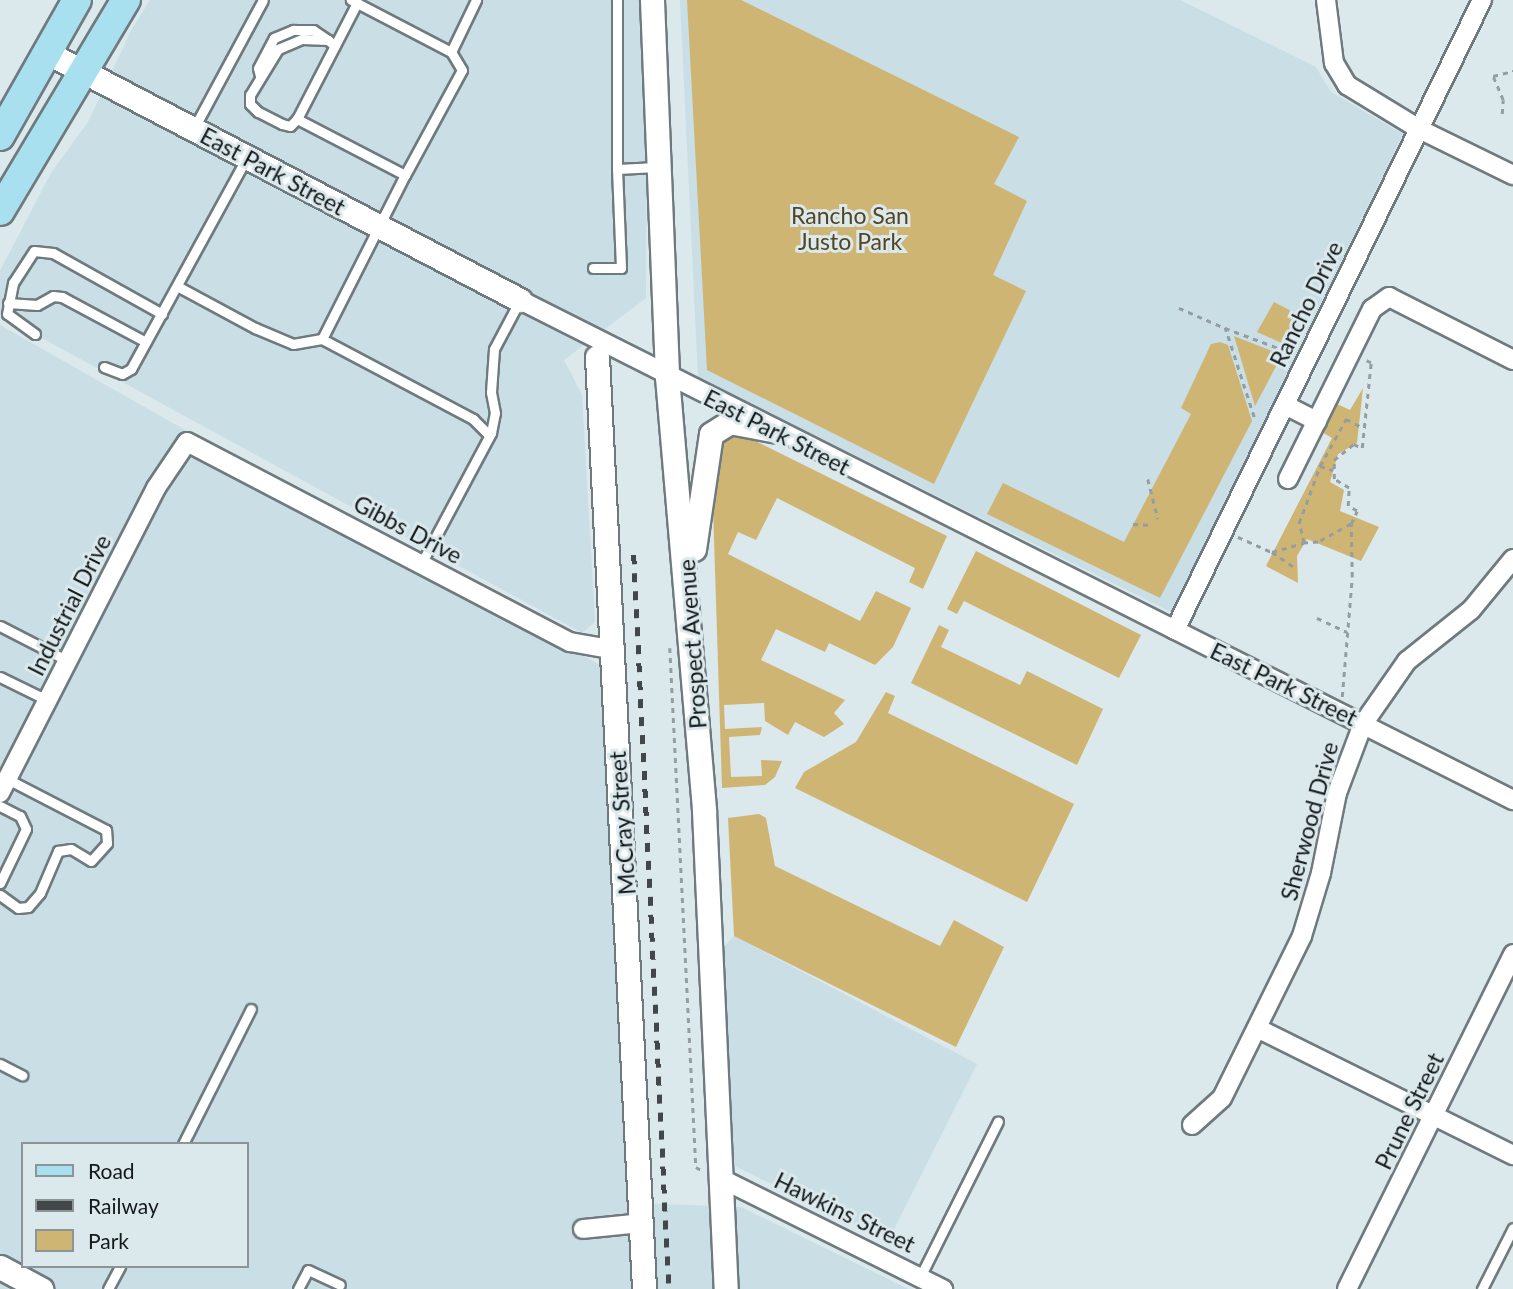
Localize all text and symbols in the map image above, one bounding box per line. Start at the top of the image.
street label: East Park Street [196,121,350,221]
park label: Rancho San Justo Park [791,201,909,255]
street label: Rancho Drive [1264,237,1348,371]
street label: East Park Street [699,383,855,481]
street label: Gibbs Drive [349,489,467,569]
street label: Industrial Drive [22,530,116,680]
street label: Prospect Avenue [672,558,712,730]
street label: East Park Street [1206,637,1362,731]
street label: Sherwood Drive [1275,739,1343,903]
street label: McCray Street [603,750,641,896]
street label: Prune Street [1369,1048,1449,1174]
legend [21,1142,248,1268]
text: Road [88,1158,135,1183]
street label: Hawkins Street [770,1166,920,1258]
text: Railway [88,1193,159,1218]
text: Park [88,1228,129,1253]

